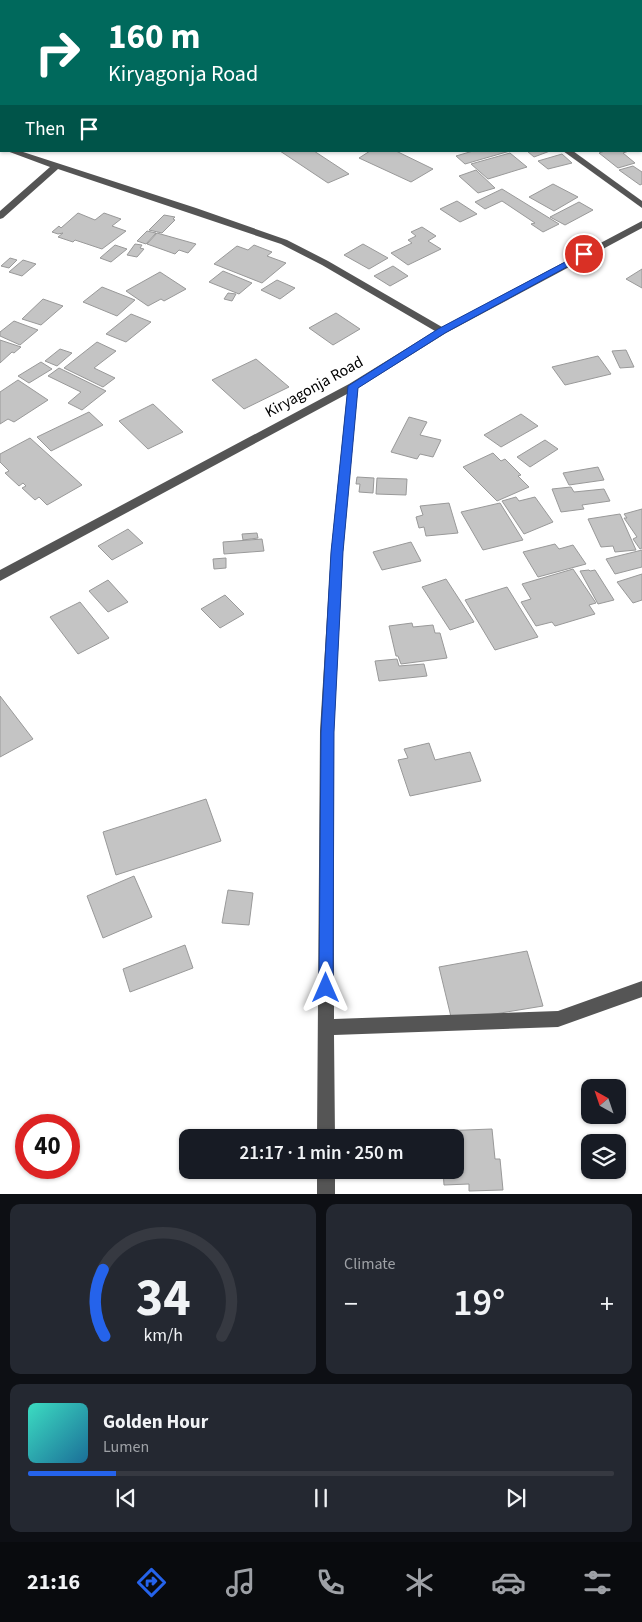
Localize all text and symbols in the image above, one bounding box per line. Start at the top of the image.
text: 160 m [108,12,200,62]
icon: right [25,20,90,85]
text: Kiryagonja Road [108,58,258,90]
icon: arrive [75,115,103,143]
text: Then [25,116,65,143]
pin [563,233,605,275]
icon: arrive [570,240,598,268]
street label: Kiryagonja Road [261,351,367,423]
position arrow [299,961,351,1013]
north arrow [581,1079,626,1124]
map controls [581,1079,626,1179]
speed limit sign: 40 [15,1114,80,1179]
button: layers [581,1134,626,1179]
text: 21:17 · 1 min · 250 m [239,1140,404,1167]
text: Climate [344,1253,395,1275]
text: 34 [136,1262,190,1336]
text: 19° [453,1276,505,1330]
text: − [344,1284,358,1324]
text: + [600,1284,614,1324]
text: km/h [143,1323,183,1348]
text: Golden Hour [103,1409,208,1436]
text: Lumen [103,1436,149,1458]
icon: previous [112,1484,140,1512]
icon: pause [307,1484,335,1512]
icon: next [502,1484,530,1512]
icon: directions [134,1565,169,1600]
icon: music [223,1565,258,1600]
icon: phone [313,1565,348,1600]
icon: climate [402,1565,437,1600]
icon: car [491,1565,526,1600]
icon: filters [580,1565,615,1600]
text: 21:16 [27,1566,80,1598]

